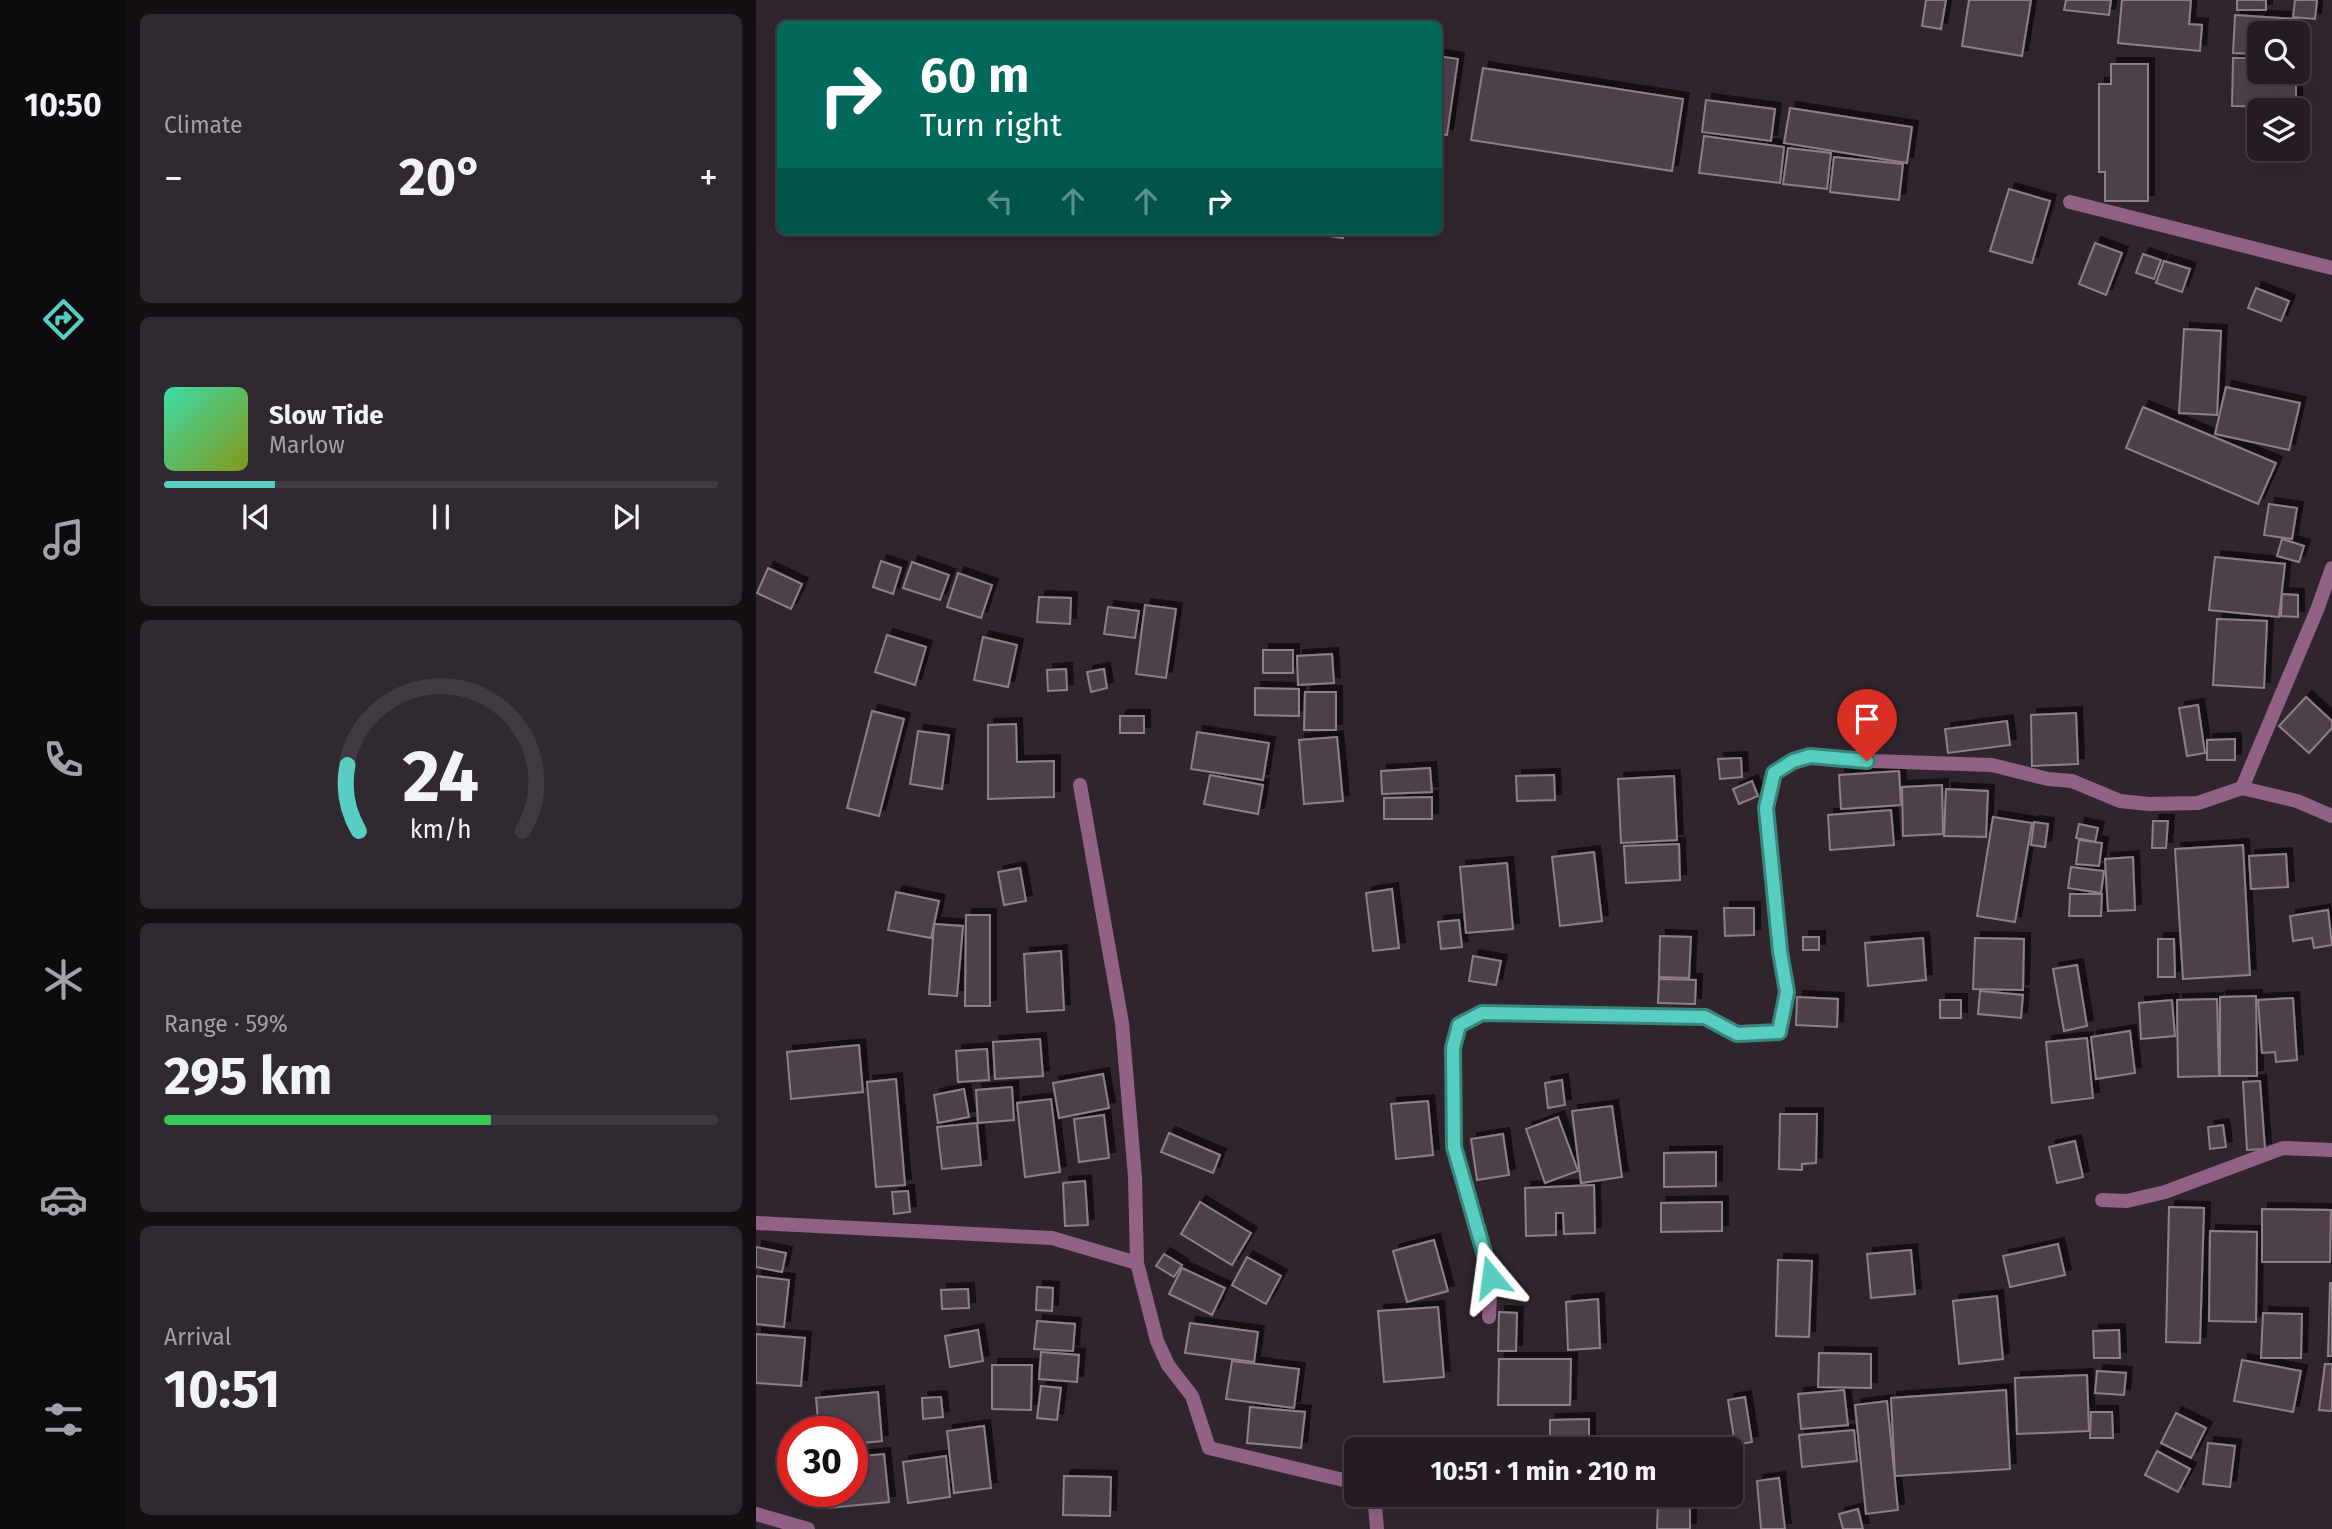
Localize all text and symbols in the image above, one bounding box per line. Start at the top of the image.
map controls [2247,21,2310,161]
button: search [2247,21,2310,84]
text: 60 m [920,46,1029,105]
icon: right [805,49,896,140]
text: 10:50 [24,86,102,124]
button: layers [2247,98,2310,161]
text: Turn right [920,106,1062,144]
text: Climate [164,111,243,139]
text: 20° [399,146,483,209]
text: − [164,155,183,201]
text: + [699,155,718,201]
icon: left [981,182,1019,220]
icon: ahead [1054,182,1092,220]
icon: ahead [1127,182,1165,220]
icon: right [1200,182,1238,220]
icon: directions [39,295,88,344]
text: Slow Tide [269,400,384,431]
text: Marlow [269,431,345,459]
icon: previous [237,498,275,536]
icon: pause [422,498,460,536]
icon: next [607,498,645,536]
icon: music [39,515,88,564]
pin [1837,689,1897,761]
icon: arrive [1848,700,1886,738]
text: 24 [403,733,479,820]
icon: phone [39,735,88,784]
text: km/h [410,814,472,844]
icon: climate [39,955,88,1004]
text: Range · 59% [164,1010,288,1038]
text: 295 km [164,1045,332,1108]
icon: car [39,1175,88,1224]
position arrow [1454,1240,1528,1314]
text: Arrival [164,1323,231,1351]
text: 10:51 [164,1358,280,1421]
icon: filters [39,1395,88,1444]
speed limit sign: 30 [777,1416,868,1507]
text: 10:51 · 1 min · 210 m [1430,1456,1657,1487]

